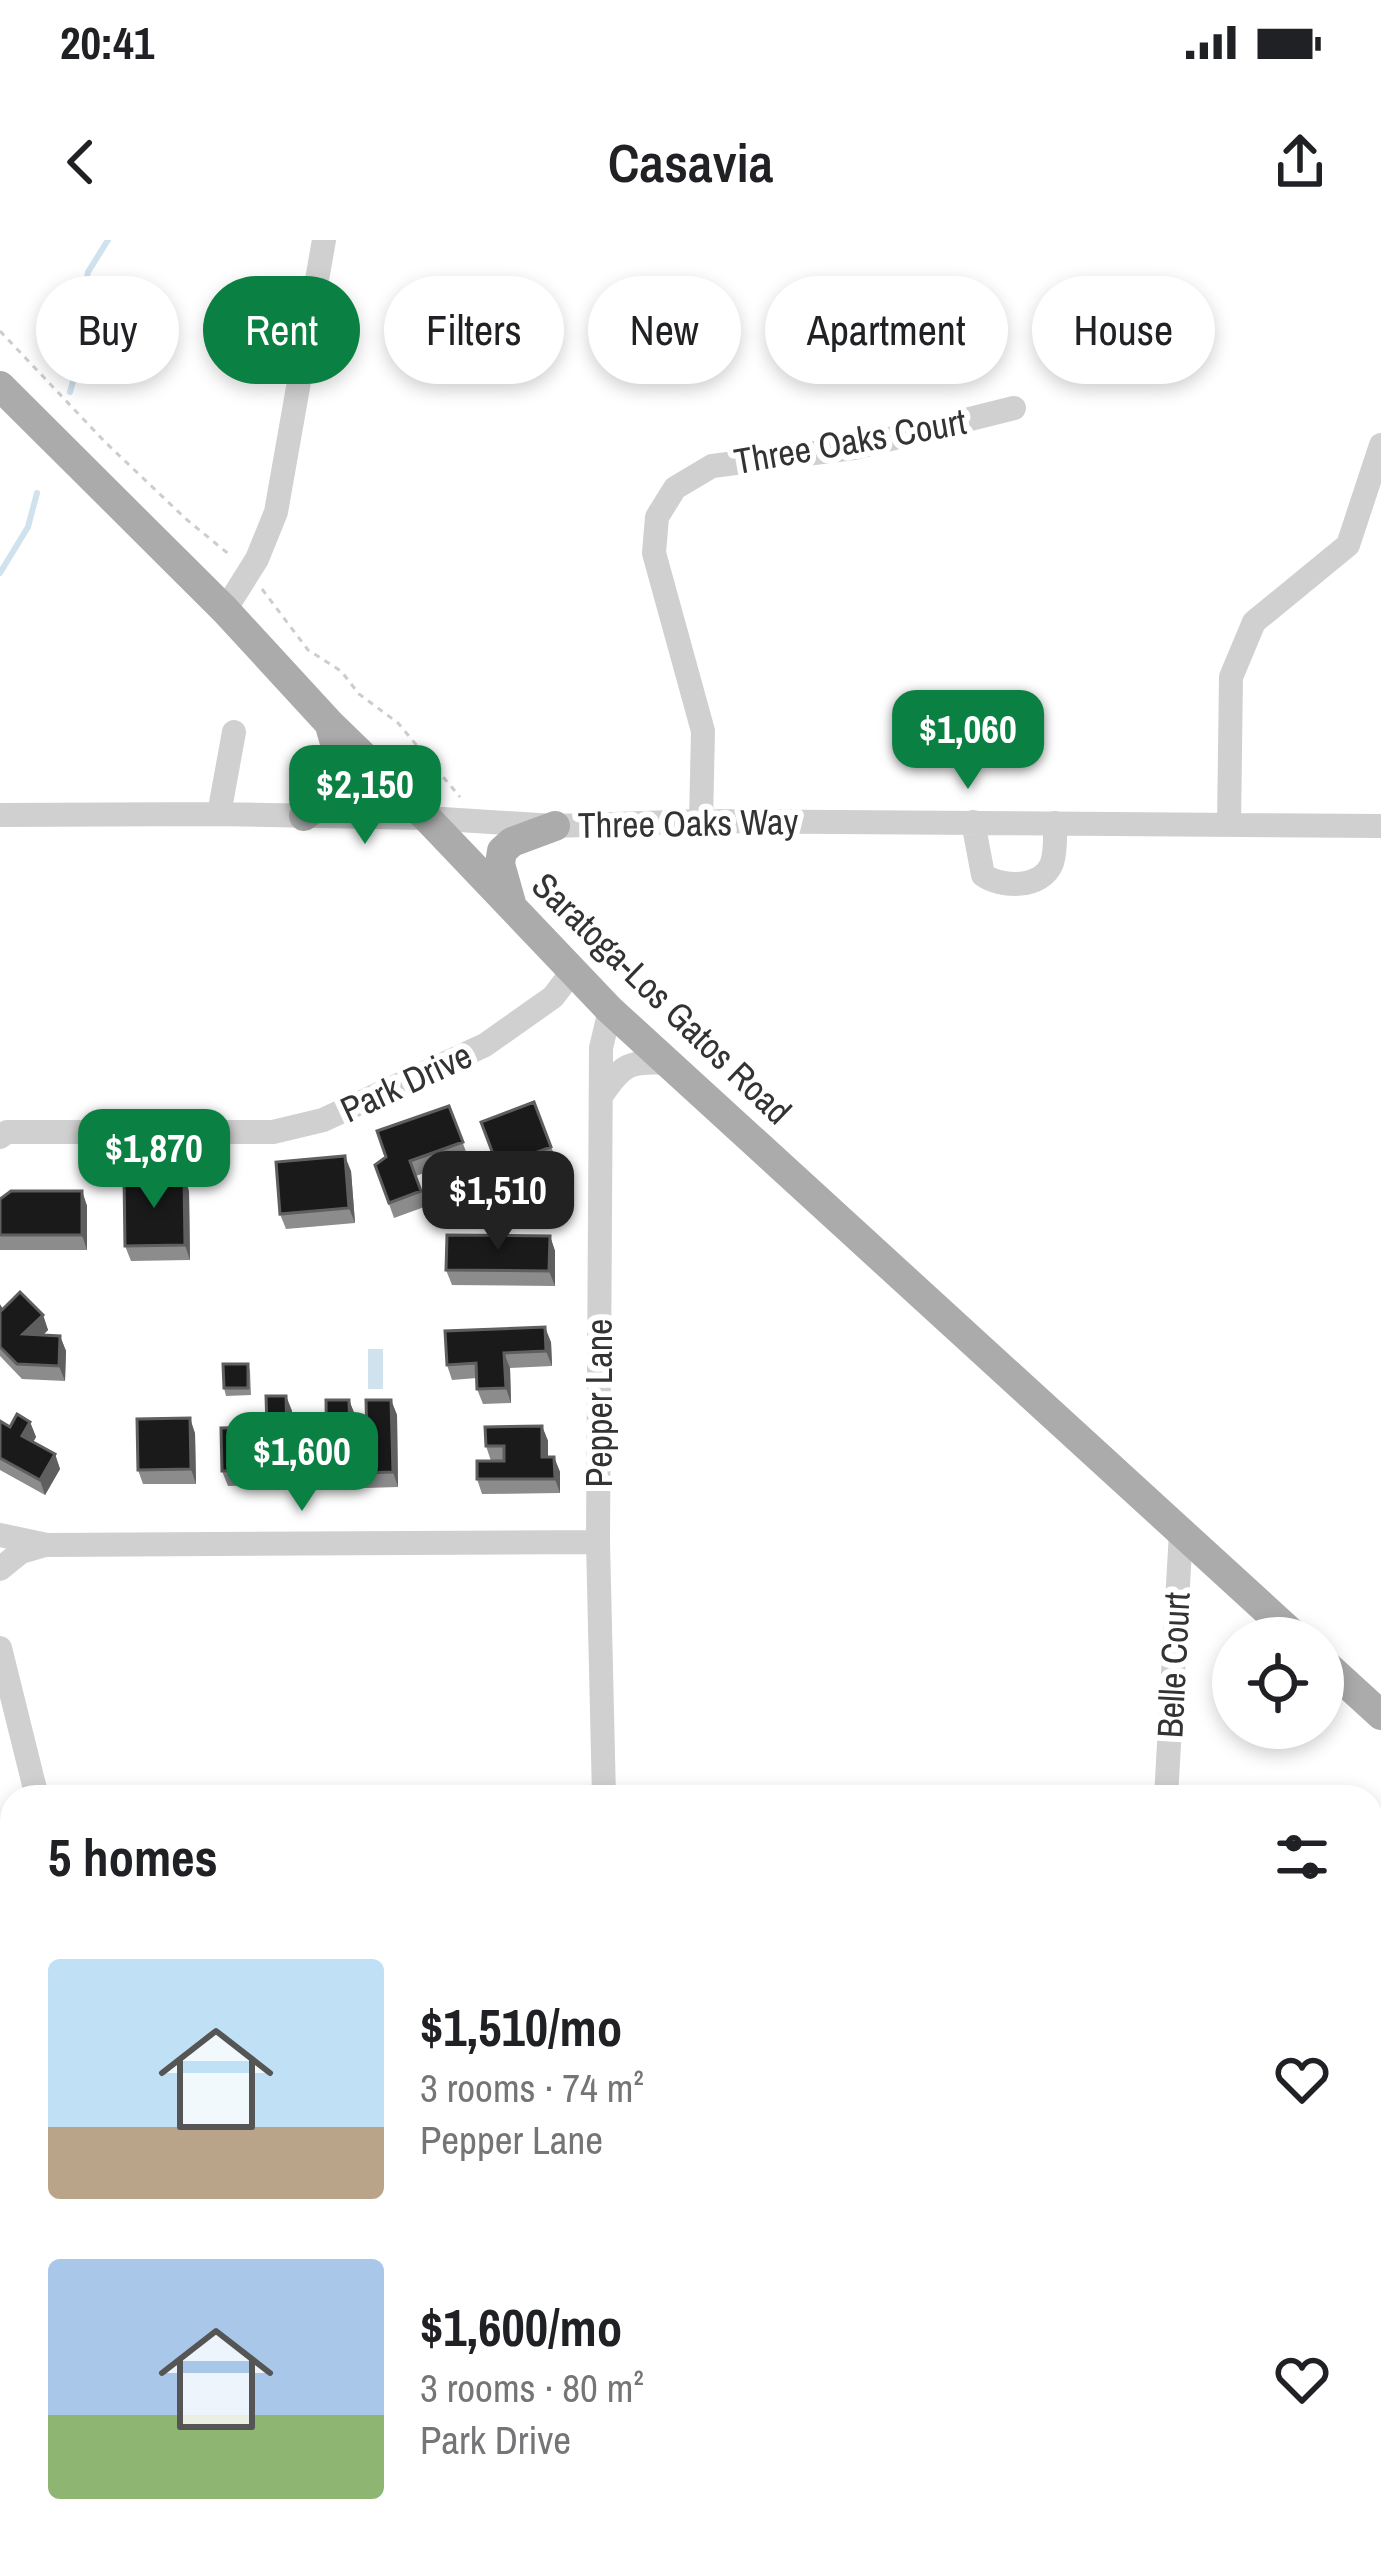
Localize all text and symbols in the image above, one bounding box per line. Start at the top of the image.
text: 20:41 [60,12,154,73]
text: Casavia [608,126,773,199]
icon: back [48,129,114,195]
icon: share [1267,129,1333,195]
chip: Buy [36,276,179,384]
chip: Rent [203,276,360,384]
chip: Filters [384,276,564,384]
chip: New [588,276,741,384]
chip: Apartment [765,276,1008,384]
chip: House [1032,276,1215,384]
street label: Three Oaks Court [730,397,970,485]
pin: $1,060 [870,690,1066,792]
text: $1,060 [919,703,1017,755]
pin: $2,150 [267,745,463,847]
text: $2,150 [316,758,414,810]
street label: Three Oaks Way [577,797,799,849]
street label: Saratoga-Los Gatos Road [522,862,802,1134]
street label: Park Drive [333,1031,479,1133]
pin: $1,870 [56,1109,252,1211]
text: $1,870 [105,1122,203,1174]
pin: $1,510 [400,1151,596,1253]
text: $1,510 [449,1164,547,1216]
street label: Pepper Lane [575,1318,623,1488]
pin: $1,600 [204,1412,400,1514]
text: $1,600 [253,1425,351,1477]
street label: Belle Court [1145,1591,1201,1739]
map controls [1212,1617,1344,1749]
button: locate [1212,1617,1344,1749]
text: 5 homes [48,1823,218,1892]
icon: filters [1269,1824,1335,1890]
text: $1,510/mo [420,1993,622,2062]
icon: home [144,2007,288,2151]
icon: heart [1269,2046,1335,2112]
text: 3 rooms · 74 m² [420,2062,644,2114]
text: Pepper Lane [420,2114,603,2166]
text: $1,600/mo [420,2293,622,2362]
icon: home [144,2307,288,2451]
icon: heart [1269,2346,1335,2412]
text: 3 rooms · 80 m² [420,2362,644,2414]
text: Park Drive [420,2414,571,2466]

